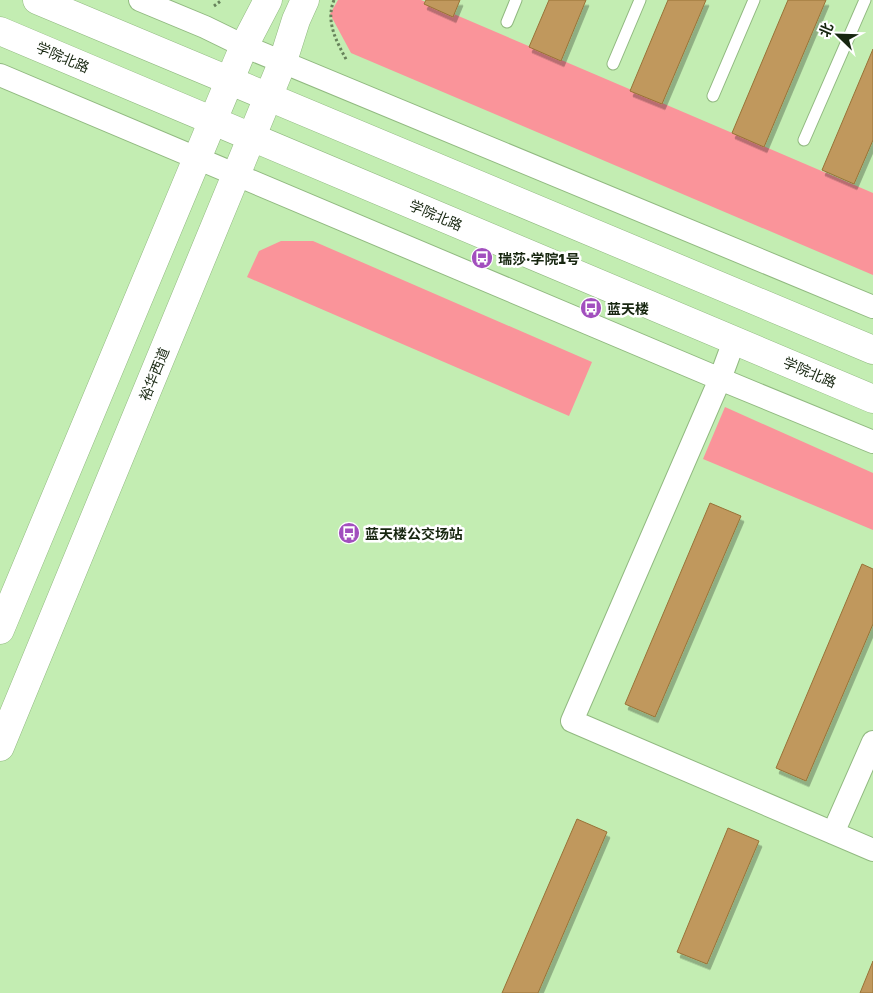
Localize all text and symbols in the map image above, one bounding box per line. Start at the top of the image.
north arrow [813,10,863,60]
text: 北 [815,20,836,39]
street label: 学院北路 [34,38,92,76]
street label: 学院北路 [407,196,465,234]
bus stop icon: 瑞莎·学院1号 [470,246,494,270]
place label: 瑞莎·学院1号 [498,250,580,267]
bus stop icon: 蓝天楼 [579,296,603,320]
place label: 蓝天楼 [607,300,649,317]
street label: 裕华西道 [136,345,172,403]
street label: 学院北路 [781,353,839,391]
bus stop icon: 蓝天楼公交场站 [337,521,361,545]
place label: 蓝天楼公交场站 [365,525,463,542]

